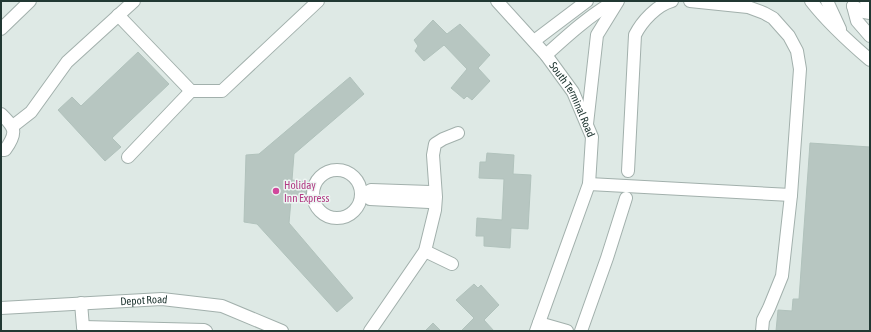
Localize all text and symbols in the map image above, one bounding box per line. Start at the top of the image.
street label: South Terminal Road [547,60,597,139]
place label: Holiday Inn Express [284,179,329,204]
marker: Holiday Inn Express [271,186,281,196]
street label: Depot Road [120,293,168,307]

